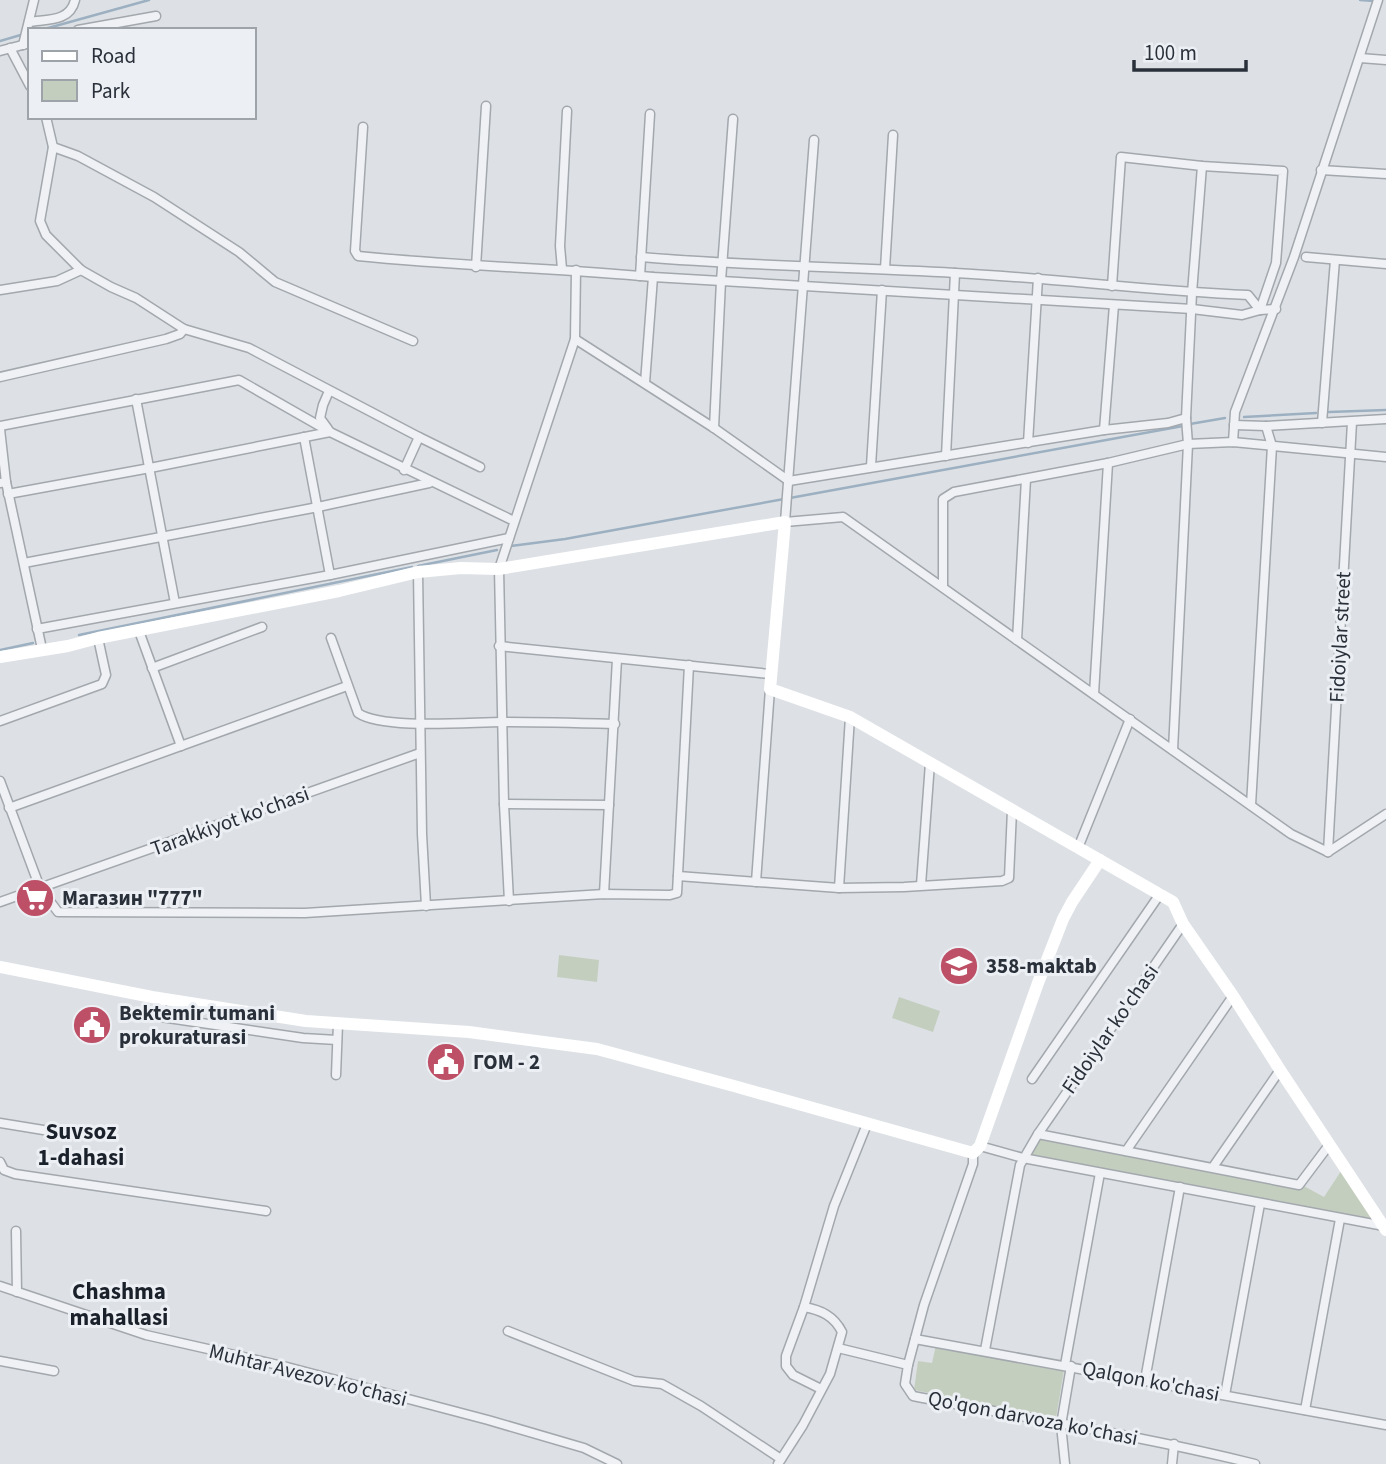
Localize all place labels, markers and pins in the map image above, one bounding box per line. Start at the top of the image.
supermarket icon: Магазин "777" [14,877,56,919]
place label: Магазин "777" [62,883,203,913]
school or university icon: 358-maktab [938,945,980,987]
place label: 358-maktab [986,951,1097,981]
place label: Bektemir tumani prokuraturasi [119,998,275,1052]
public building icon: Bektemir tumani prokuraturasi [71,1004,113,1046]
public building icon: ГОМ - 2 [425,1041,467,1083]
place label: ГОМ - 2 [473,1047,540,1077]

